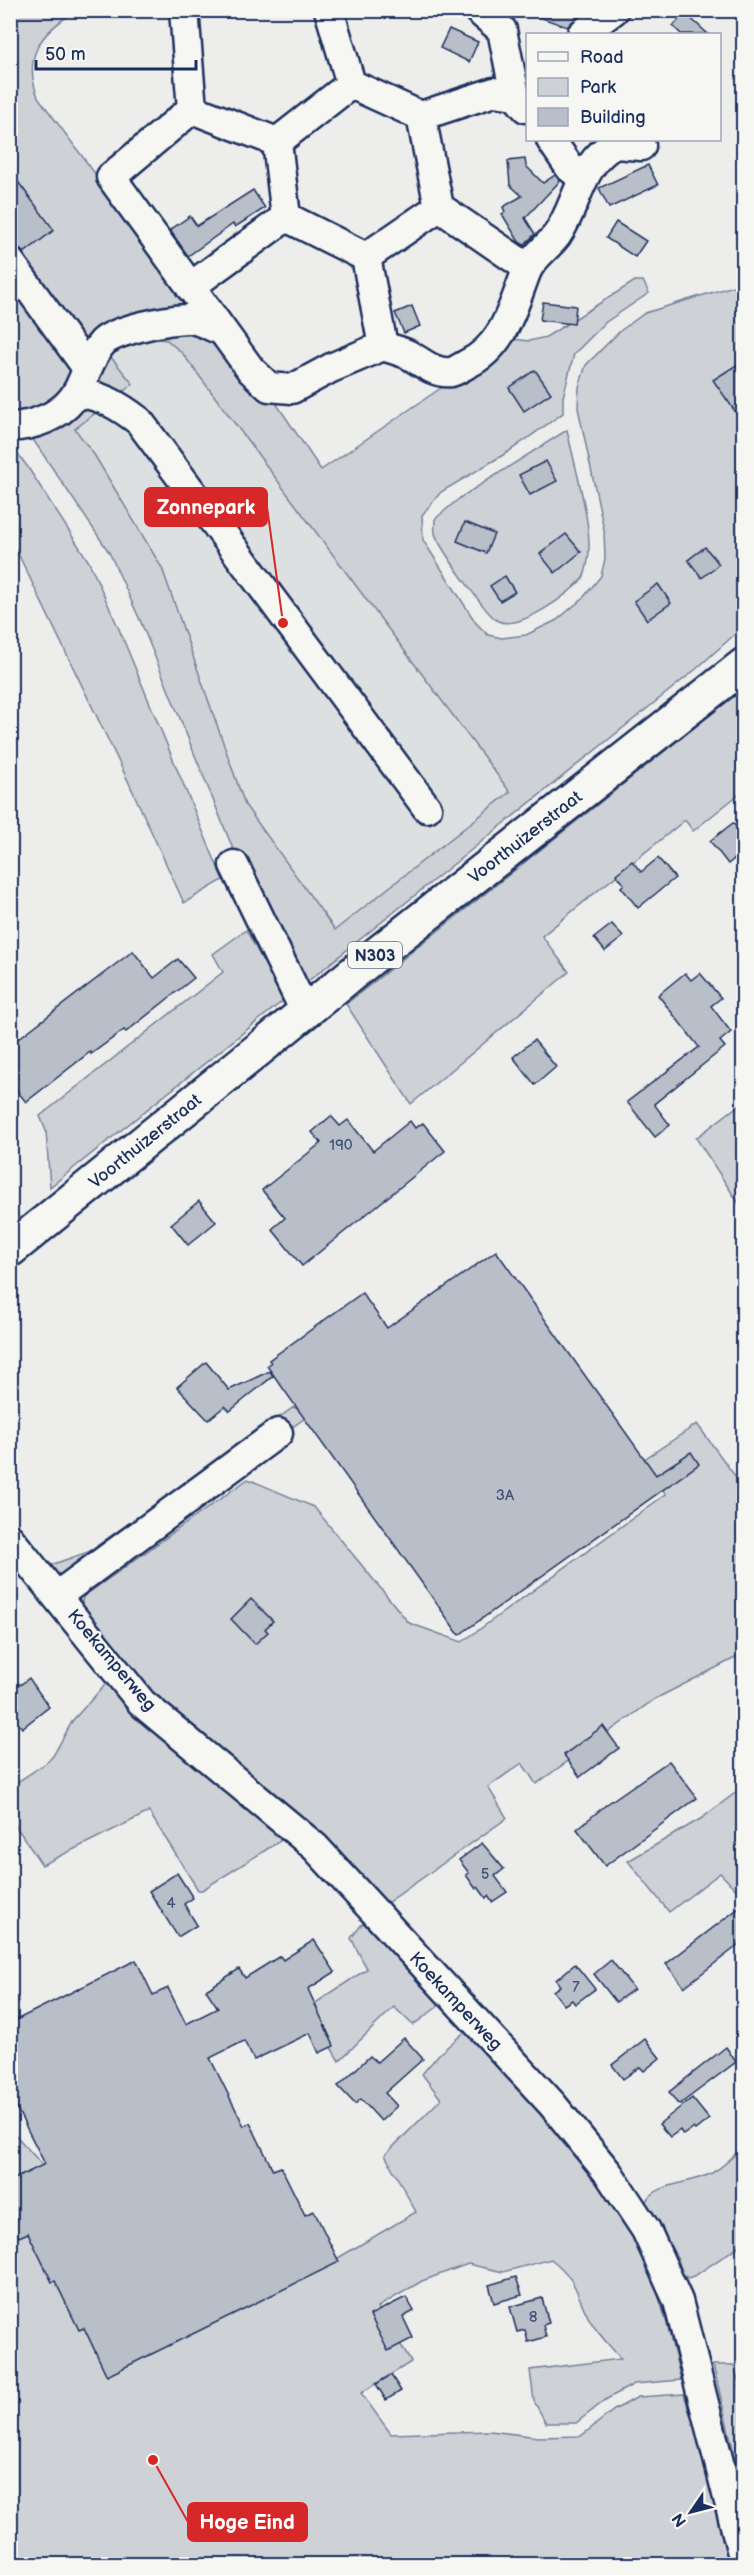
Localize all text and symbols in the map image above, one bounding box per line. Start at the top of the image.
scale bar [36,33,196,71]
legend [526,33,721,141]
text: 50 m [45,44,86,65]
text: Road [580,47,624,68]
text: Park [580,77,616,98]
text: Building [580,107,646,128]
callout: Zonnepark [145,488,267,526]
text: Zonnepark [157,496,256,520]
street label: Voorthuizerstraat [464,786,587,888]
road number: N303 [348,942,402,968]
street label: Voorthuizerstraat [85,1089,206,1193]
house number: 190 [329,1136,353,1155]
house number: 3A [496,1486,515,1505]
street label: Koekamperweg [63,1605,160,1716]
house number: 5 [481,1865,489,1884]
house number: 4 [166,1894,176,1913]
street label: Koekamperweg [405,1948,506,2055]
house number: 7 [572,1978,580,1997]
house number: 8 [529,2308,538,2327]
north arrow [661,2482,721,2542]
callout: Hoge Eind [188,2503,307,2541]
text: N [669,2509,691,2530]
text: Hoge Eind [199,2511,295,2535]

